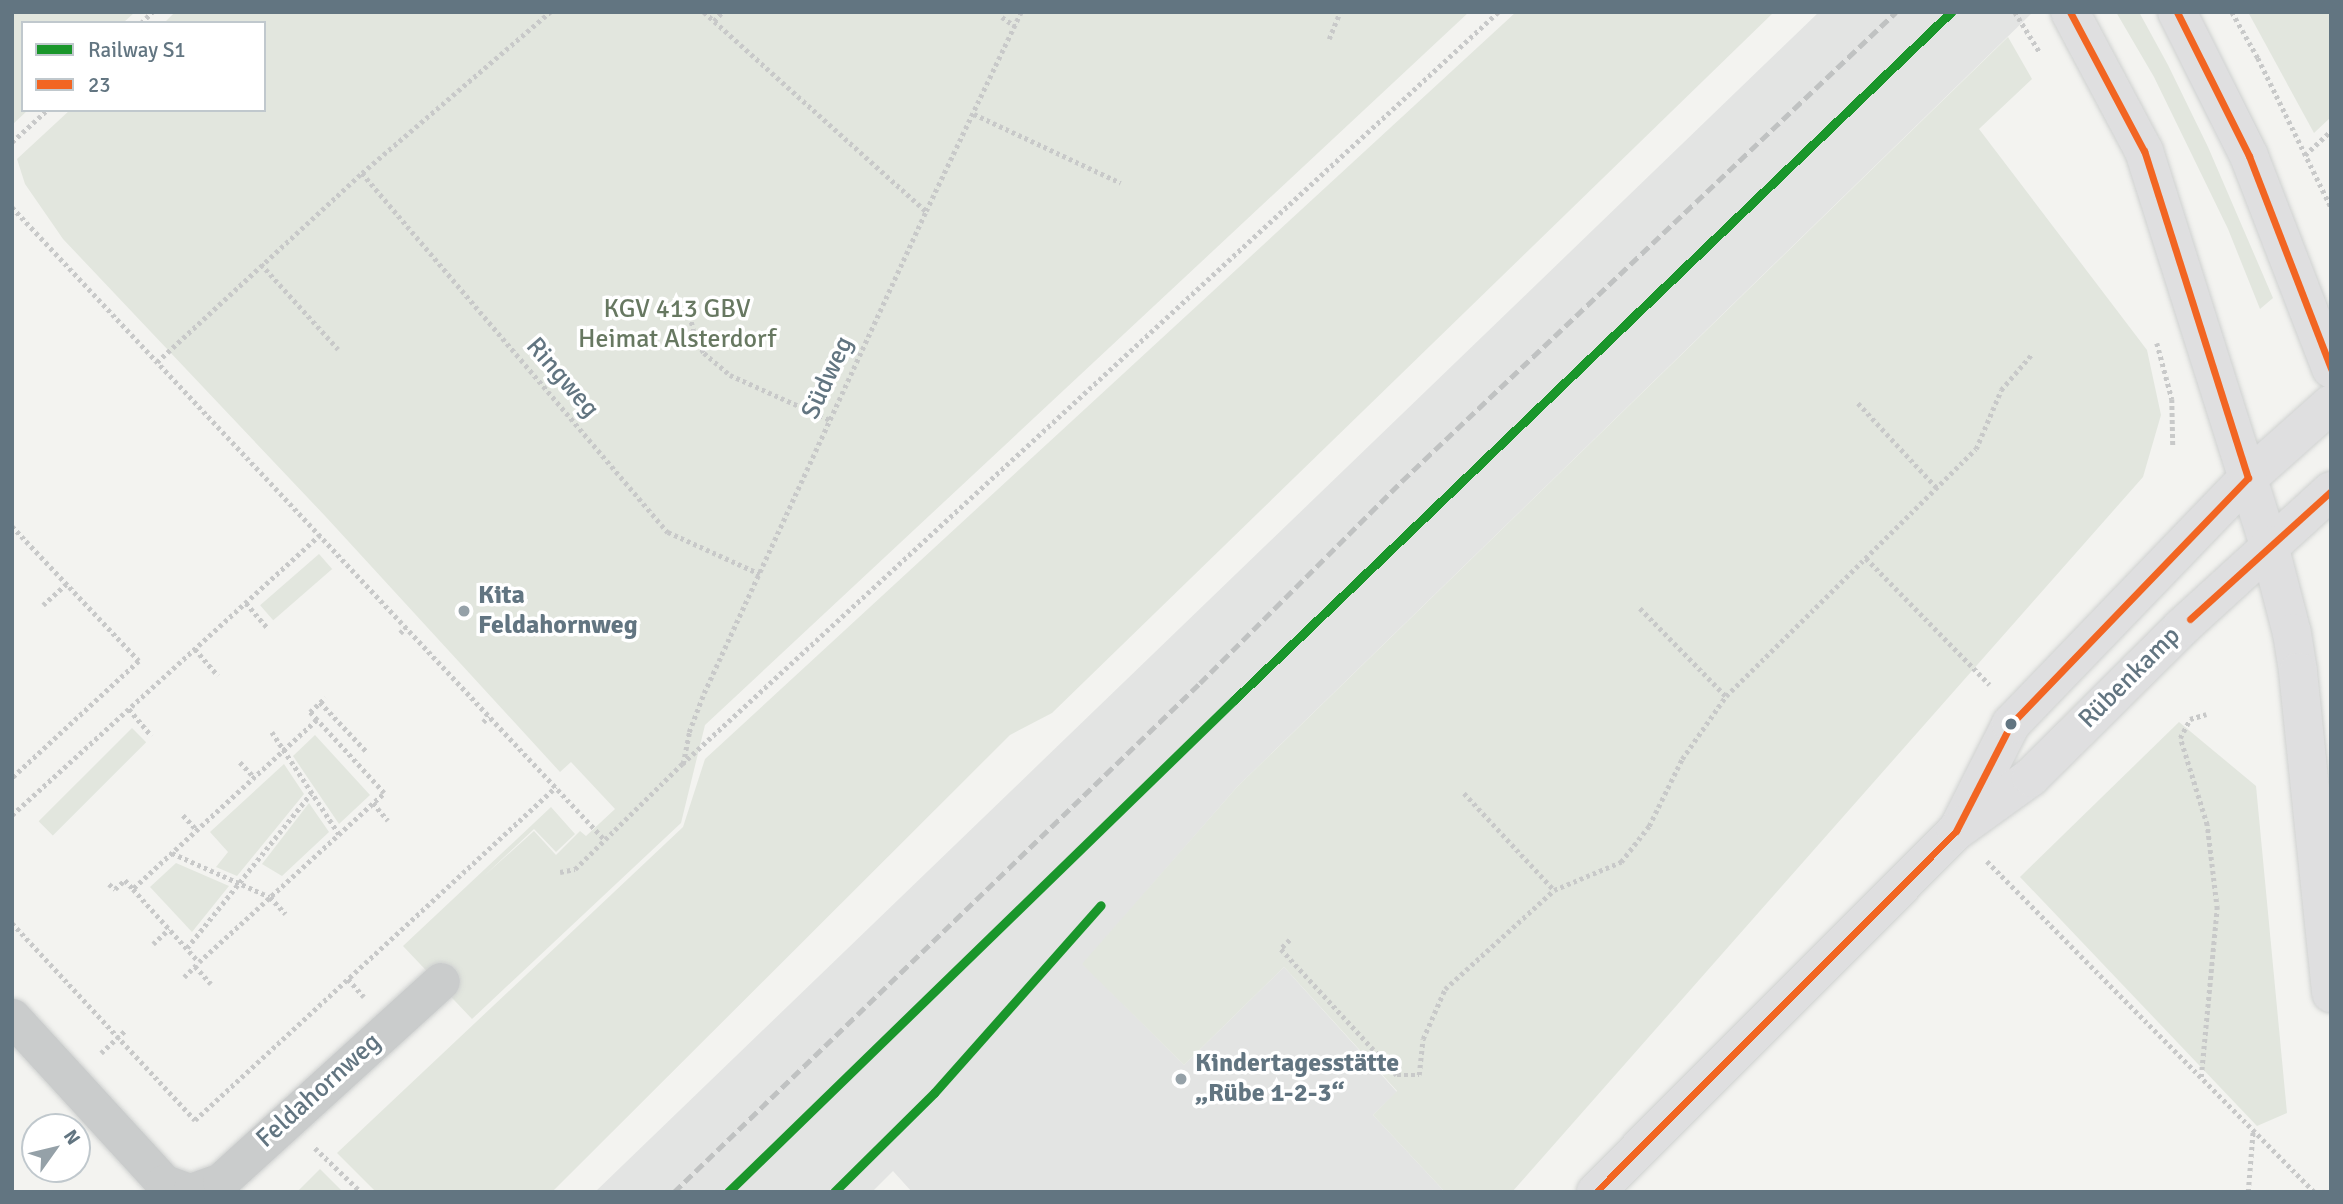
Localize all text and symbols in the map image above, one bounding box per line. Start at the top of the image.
legend [21,21,266,112]
text: Railway S1 [88,37,186,63]
text: 23 [88,72,111,98]
park label: KGV 413 GBV Heimat Alsterdorf [578,294,776,356]
street label: Ringweg [519,332,605,424]
street label: Südweg [795,332,861,424]
place label: Kita Feldahornweg [478,580,638,642]
marker: Kita Feldahornweg [456,603,472,619]
street label: Rübenkamp [2073,621,2187,735]
unlabelled marker [2004,717,2018,731]
street label: Feldahornweg [250,1027,388,1155]
place label: Kindertagesstätte „Rübe 1-2-3“ [1195,1048,1399,1110]
marker: Kindertagesstätte „Rübe 1-2-3“ [1173,1071,1189,1087]
north arrow [21,1113,91,1183]
text: N [58,1125,85,1150]

